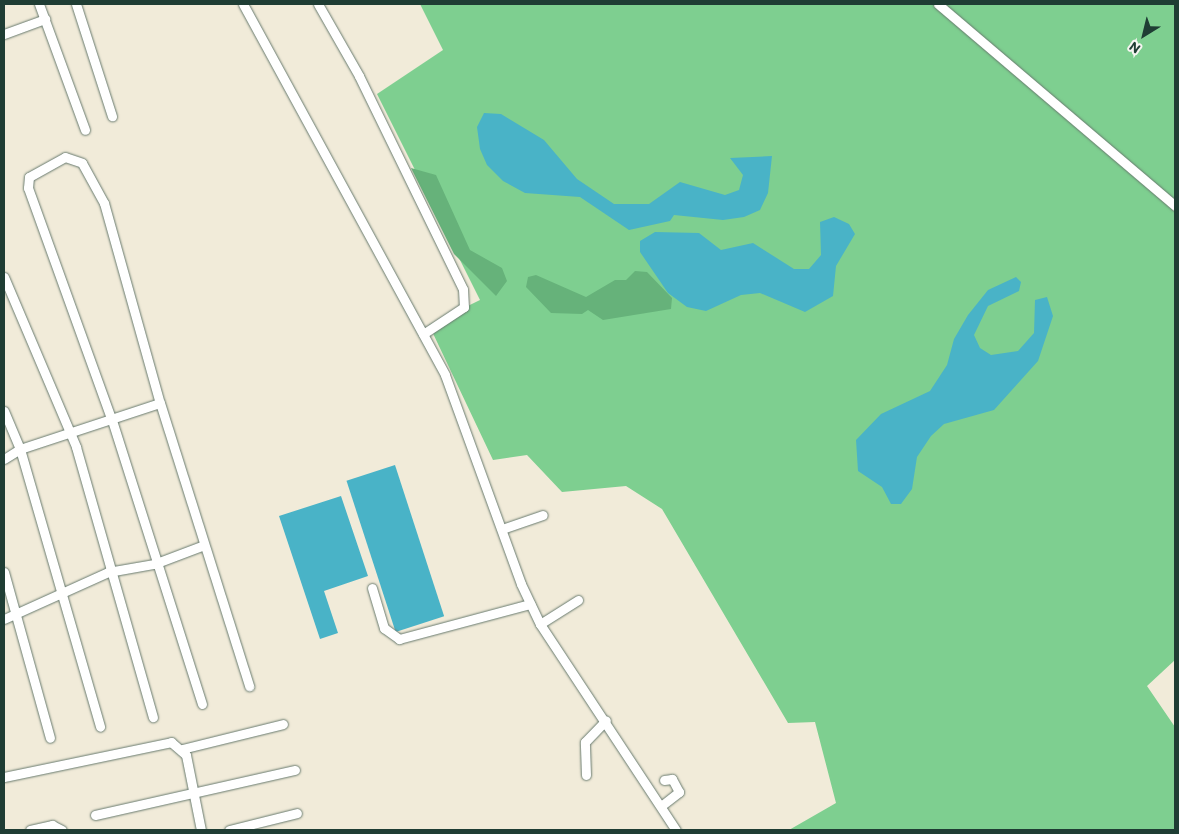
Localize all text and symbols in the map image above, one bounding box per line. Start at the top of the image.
north arrow [1119,10,1169,60]
text: N [1126,38,1144,57]

